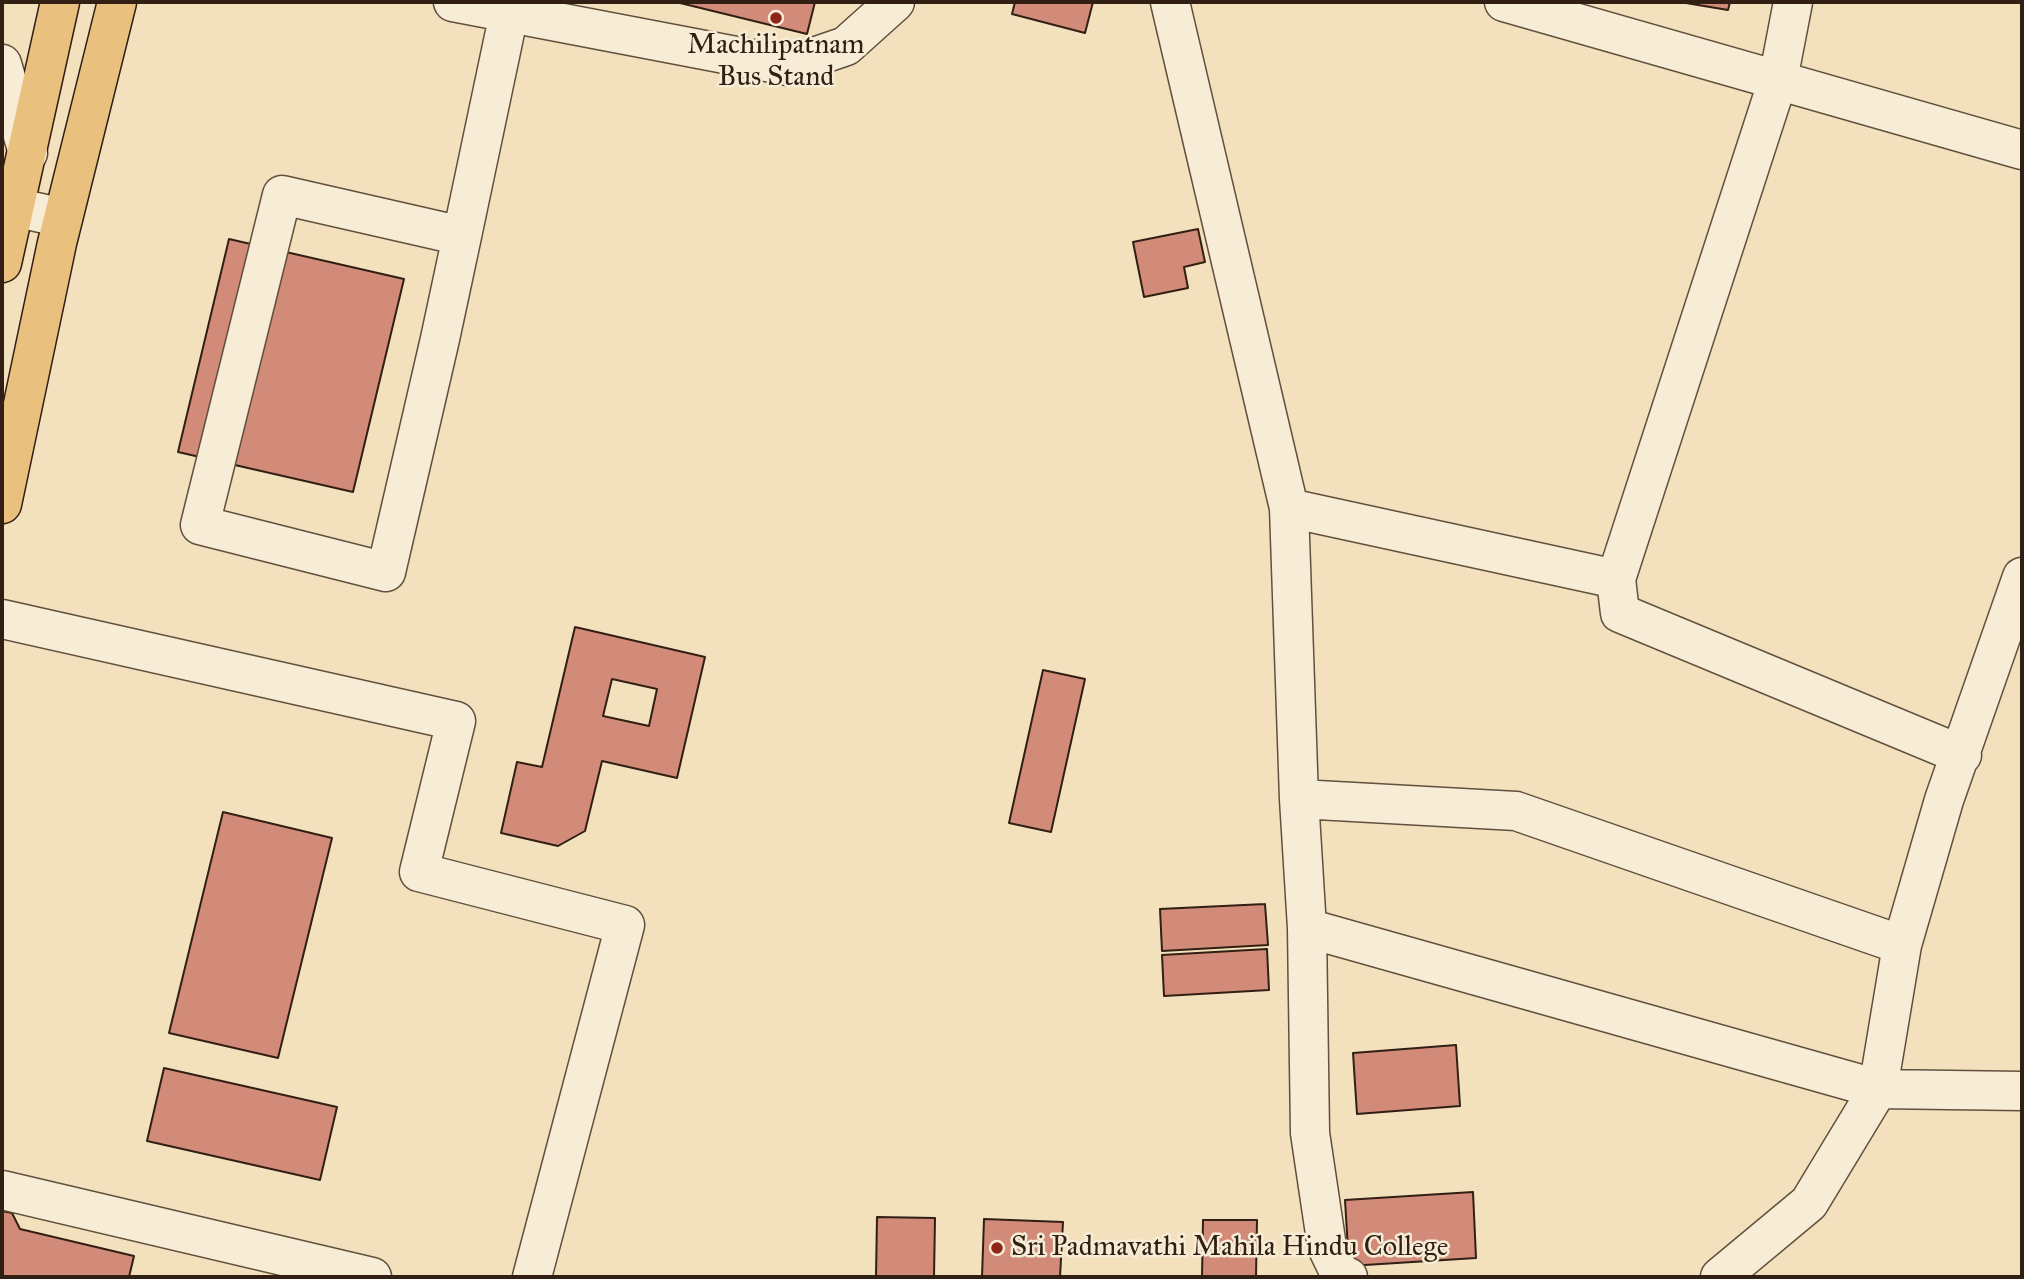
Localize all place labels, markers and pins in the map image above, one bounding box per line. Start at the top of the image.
marker: Machilipatnam Bus Stand [768,10,784,26]
place label: Machilipatnam Bus Stand [687,29,865,95]
place label: Sri Padmavathi Mahila Hindu College [1011,1231,1448,1265]
marker: Sri Padmavathi Mahila Hindu College [989,1240,1005,1256]

